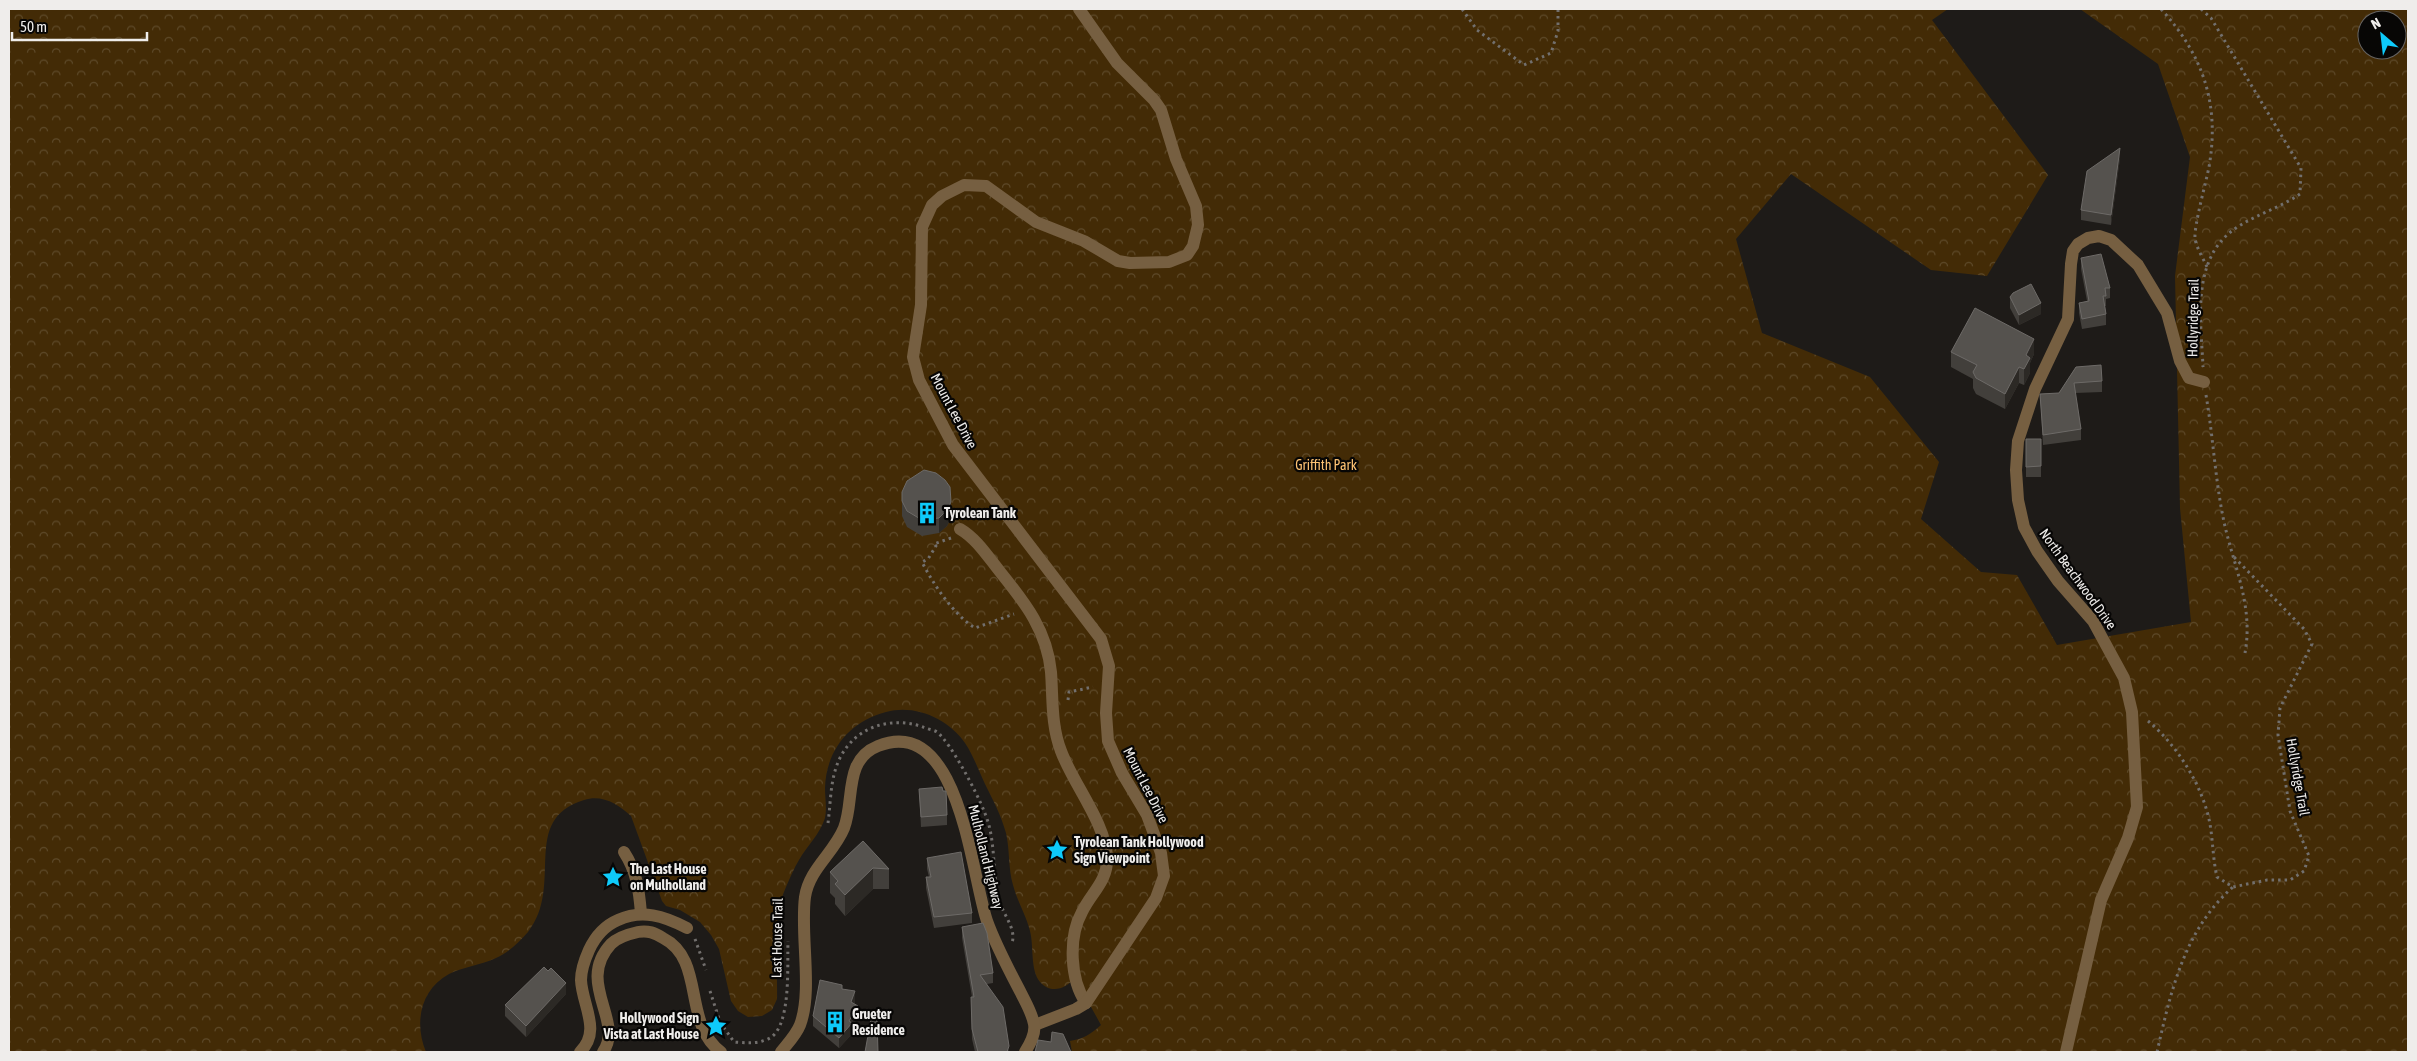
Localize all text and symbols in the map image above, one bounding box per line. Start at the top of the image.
scale bar [12,10,148,42]
north arrow [2357,10,2407,60]
text: N [2368,15,2383,33]
text: 50 m [20,18,47,35]
street label: Hollyridge Trail [2184,278,2202,357]
street label: Mount Lee Drive [928,371,980,451]
park label: Griffith Park [1295,457,1357,473]
building icon: Tyrolean Tank [914,500,940,526]
place label: Tyrolean Tank [944,505,1017,521]
street label: North Beachwood Drive [2036,526,2120,632]
street label: Hollyridge Trail [2283,737,2313,817]
street label: Mount Lee Drive [1120,745,1172,825]
street label: Mulholland Highway [965,803,1007,911]
place label: Tyrolean Tank Hollywood Sign Viewpoint [1074,834,1204,866]
place icon: Tyrolean Tank Hollywood Sign Viewpoint [1044,837,1070,863]
place label: The Last House on Mulholland [630,861,707,893]
place icon: The Last House on Mulholland [600,864,626,890]
street label: Last House Trail [768,898,786,978]
place label: Grueter Residence [852,1006,905,1038]
building icon: Grueter Residence [822,1009,848,1035]
place label: Hollywood Sign Vista at Last House [602,1010,699,1042]
place icon: Hollywood Sign Vista at Last House [703,1013,729,1039]

